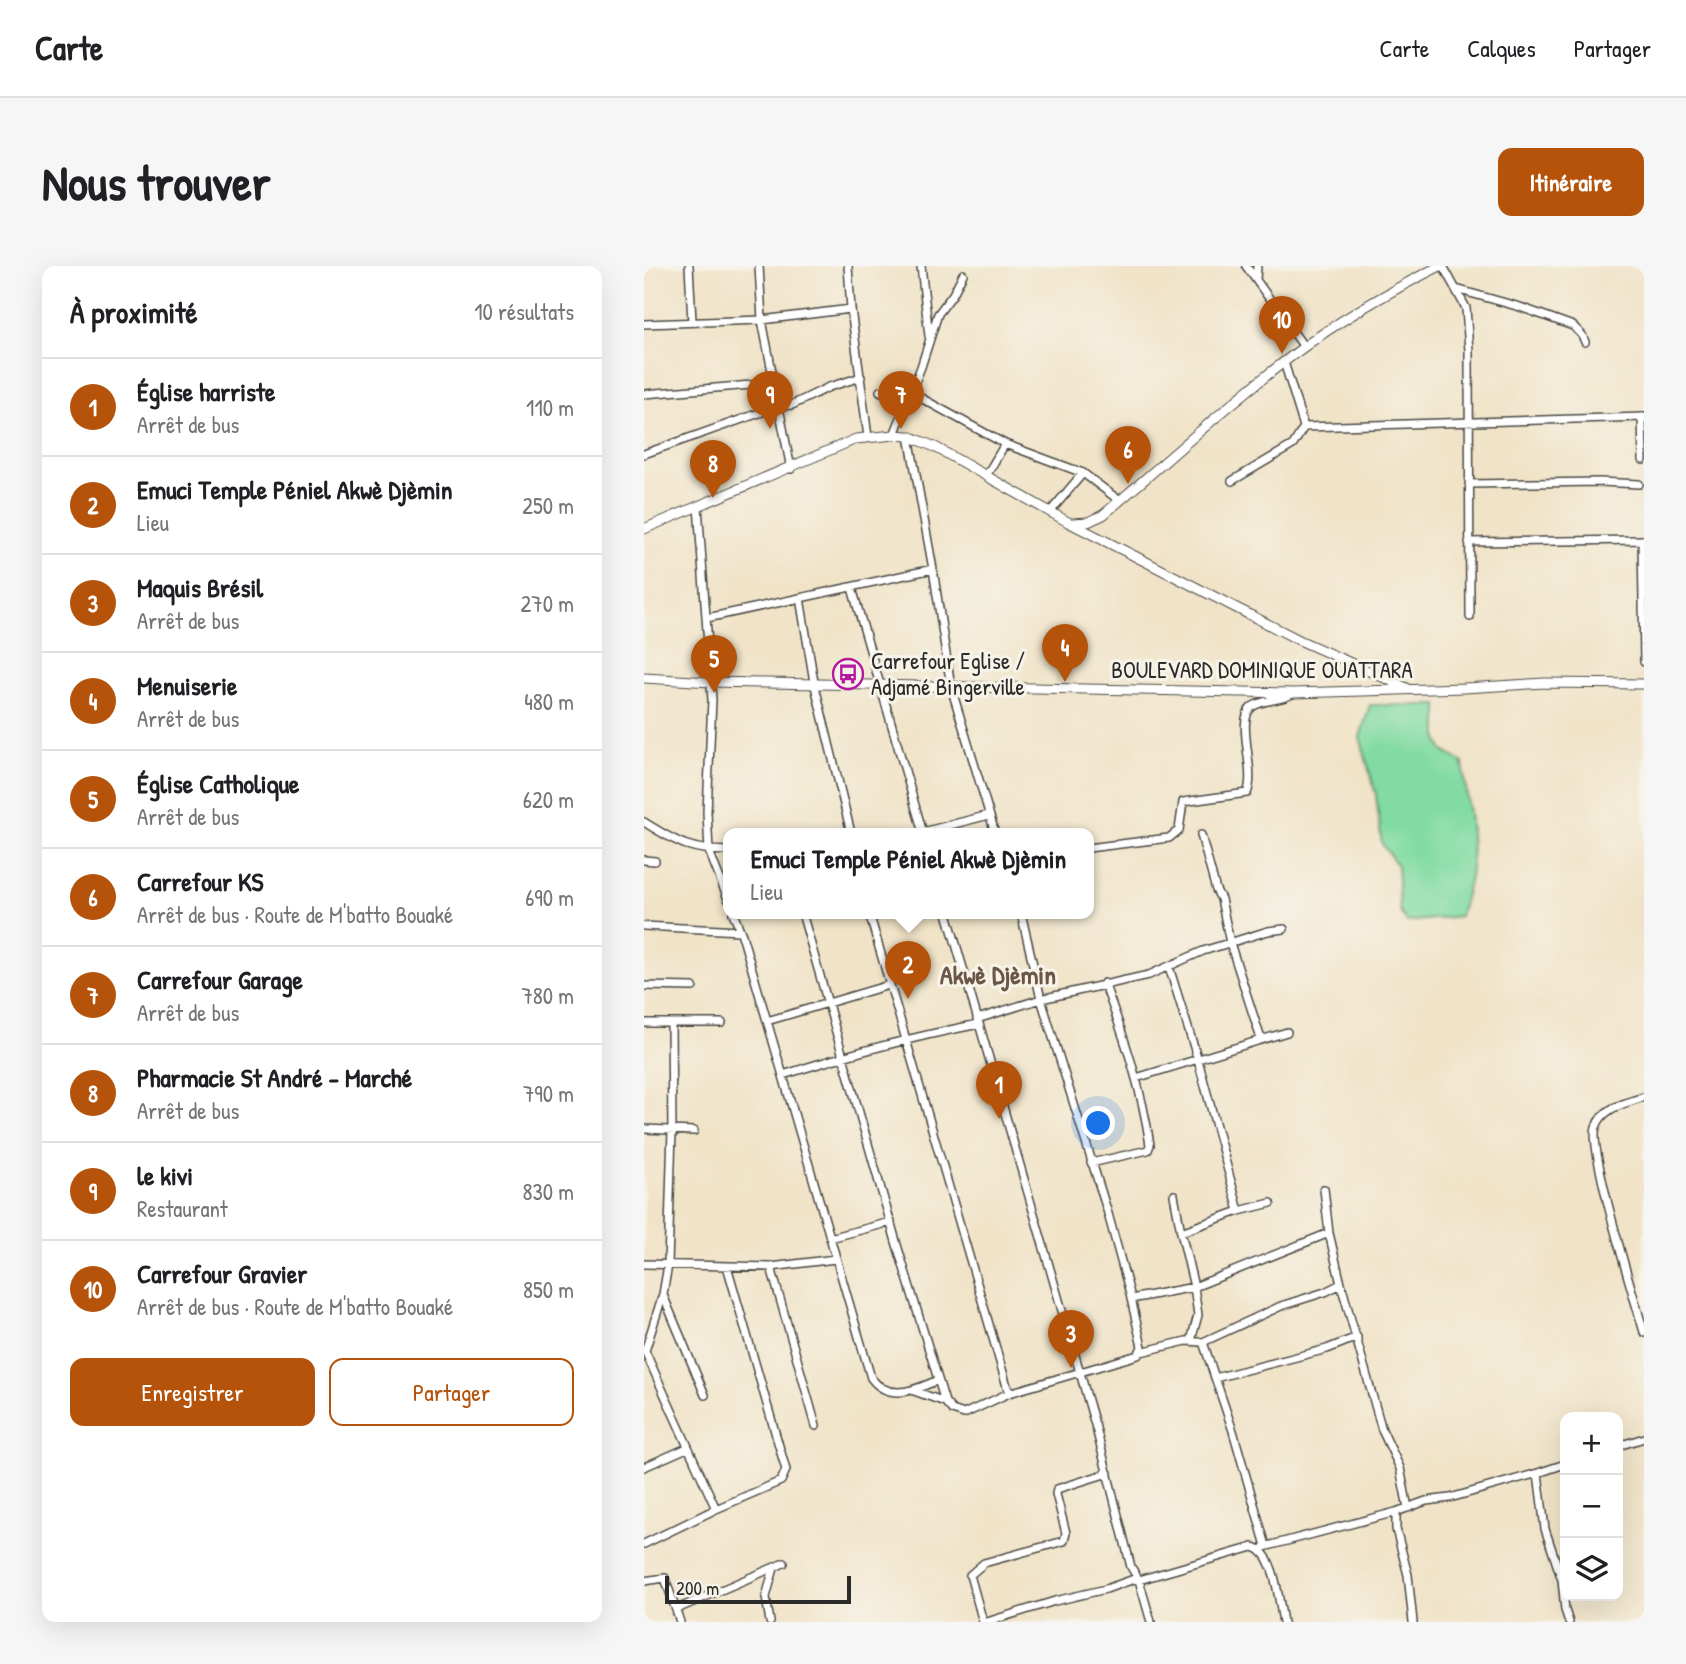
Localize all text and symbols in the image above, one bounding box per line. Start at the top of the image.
text: Carte [35,26,103,70]
text: Carte [1380,32,1429,64]
text: Calques [1467,32,1536,64]
text: Partager [1574,32,1651,64]
button: Itinéraire [1498,148,1644,216]
text: Nous trouver [42,149,271,215]
text: À proximité [70,292,198,332]
text: 10 résultats [474,296,574,327]
pin: 10 [1259,296,1305,354]
pin: 9 [747,371,793,429]
pin: 7 [878,371,924,429]
text: Église harriste [137,374,275,409]
text: 1 [89,392,97,423]
text: 110 m [526,392,574,423]
text: Arrêt de bus [137,409,239,440]
pin: 6 [1105,426,1151,484]
pin: 8 [690,440,736,498]
text: Emuci Temple Péniel Akwè Djèmin [137,472,453,507]
text: 2 [88,490,98,521]
text: 250 m [522,490,574,521]
text: Lieu [137,507,169,538]
text: Maquis Brésil [137,570,263,605]
text: 3 [88,588,98,619]
text: 270 m [521,588,574,619]
text: Arrêt de bus [137,605,239,636]
pin: 4 [1042,624,1088,682]
pin: 5 [691,635,737,693]
place label: Carrefour Eglise / Adjamé Bingerville [871,645,1025,702]
street label: BOULEVARD DOMINIQUE OUATTARA [1111,654,1413,685]
bus stop icon: Carrefour Eglise / Adjamé Bingerville [831,657,865,691]
text: Menuiserie [137,668,237,703]
text: 4 [89,686,97,717]
text: 480 m [524,686,574,717]
text: Arrêt de bus [137,703,239,734]
text: Église Catholique [137,766,299,801]
text: 5 [88,784,98,815]
text: 620 m [523,784,574,815]
text: Arrêt de bus [137,801,239,832]
popup [723,828,1094,919]
text: Emuci Temple Péniel Akwè Djèmin [751,841,1066,876]
text: Carrefour KS [137,864,264,899]
text: Lieu [751,876,783,907]
text: 6 [88,882,98,913]
text: 690 m [525,882,574,913]
text: Arrêt de bus · Route de M'batto Bouaké [137,899,453,930]
pin: 2 [885,941,931,999]
district label: Akwè Djèmin [940,957,1056,992]
text: Carrefour Garage [137,962,303,997]
text: 7 [87,980,99,1011]
text: 780 m [521,980,574,1011]
text: Arrêt de bus [137,997,239,1028]
text: Pharmacie St André - Marché [137,1060,412,1095]
pin: 1 [976,1061,1022,1119]
text: 8 [88,1078,98,1109]
text: 790 m [523,1078,574,1109]
text: Arrêt de bus [137,1095,239,1126]
your location [1081,1106,1115,1140]
text: le kivi [137,1158,193,1193]
text: 9 [89,1176,97,1207]
text: 830 m [523,1176,574,1207]
text: Restaurant [137,1193,228,1224]
text: Carrefour Gravier [137,1256,307,1291]
text: 10 [84,1274,102,1305]
text: 850 m [523,1274,574,1305]
text: Arrêt de bus · Route de M'batto Bouaké [137,1291,453,1322]
pin: 3 [1048,1310,1094,1368]
button: Enregistrer [70,1358,315,1426]
button: Partager [329,1358,574,1426]
map controls [1560,1412,1623,1601]
button: + [1560,1412,1623,1475]
button: − [1560,1475,1623,1538]
button: layers [1560,1538,1623,1601]
scale bar [665,1573,850,1605]
text: 200 m [676,1575,719,1601]

